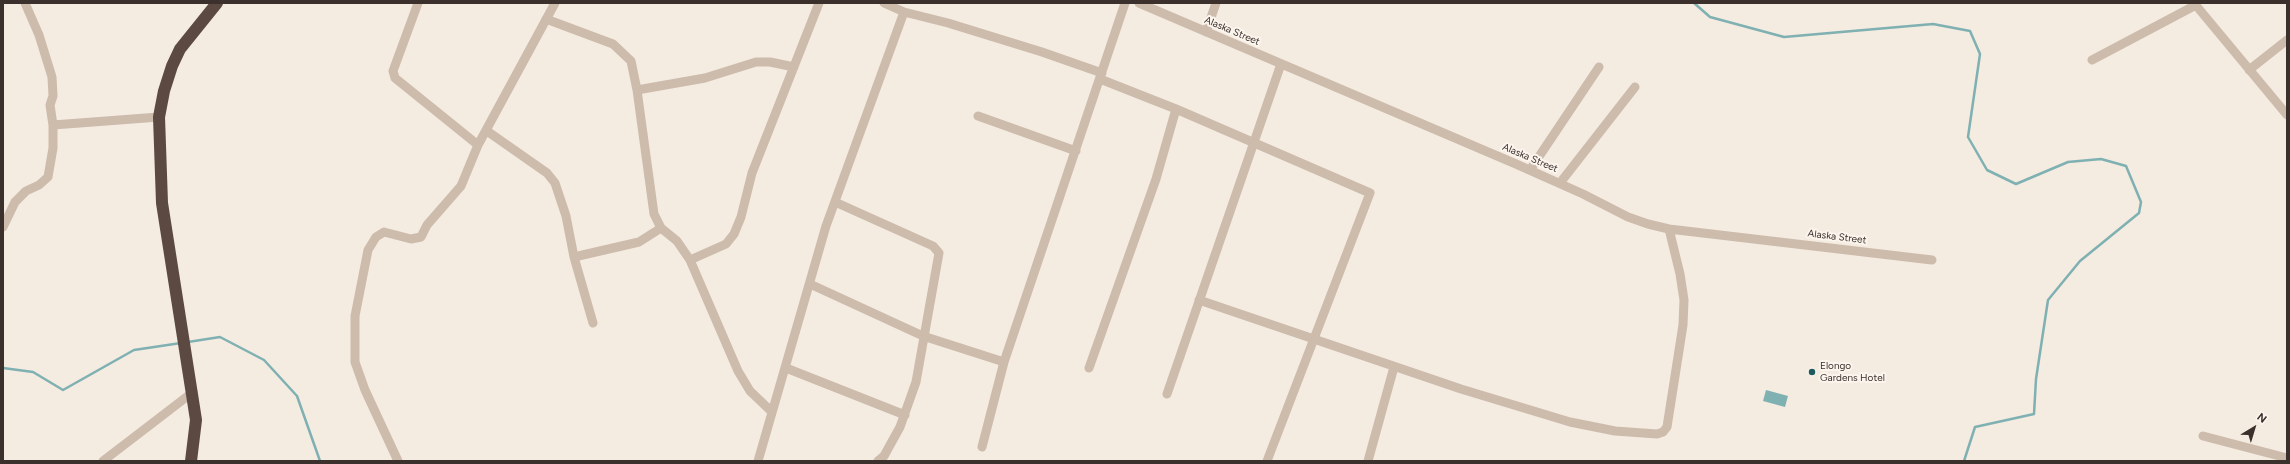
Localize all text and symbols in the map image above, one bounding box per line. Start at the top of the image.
street label: Alaska Street [1202,14,1262,48]
street label: Alaska Street [1500,141,1560,175]
street label: Alaska Street [1807,227,1867,247]
place label: Elongo Gardens Hotel [1820,360,1885,384]
marker: Elongo Gardens Hotel [1807,367,1817,377]
north arrow [2234,408,2274,448]
text: N [2254,410,2269,426]

